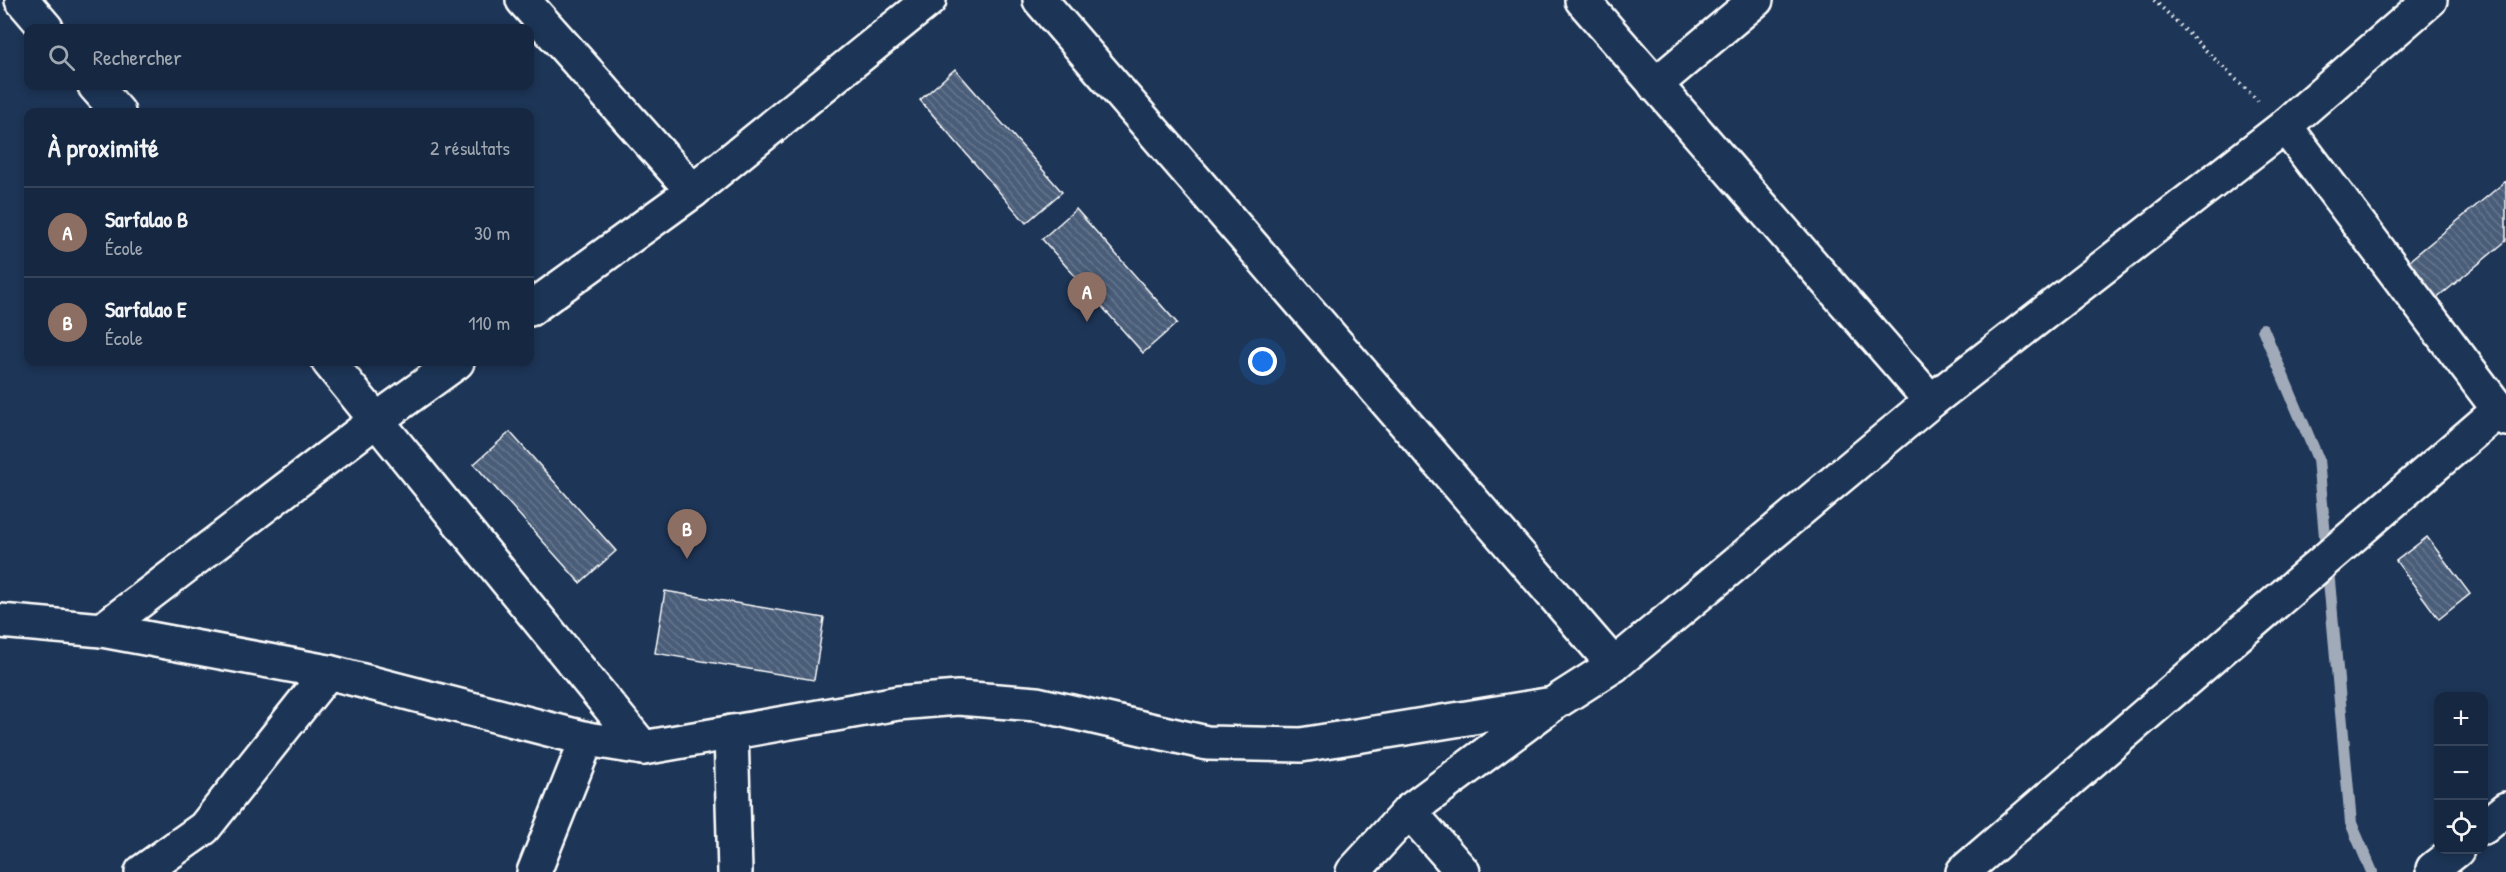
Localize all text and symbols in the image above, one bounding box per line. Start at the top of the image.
search box [24,24,534,90]
icon: search [45,41,78,74]
text: Rechercher [93,42,182,72]
text: À proximité [48,130,159,165]
text: 2 résultats [430,134,510,161]
text: Sarfalao B [105,204,188,234]
text: A [63,219,72,246]
text: 30 m [474,219,510,246]
text: École [105,234,143,261]
pin: A [1068,272,1106,322]
text: Sarfalao E [105,294,187,324]
text: B [62,309,73,336]
text: 110 m [468,309,510,336]
text: École [105,324,143,351]
your location [1248,347,1277,376]
pin: B [668,510,706,559]
map controls [2434,692,2488,854]
button: + [2434,692,2488,746]
button: − [2434,746,2488,800]
button: locate [2434,800,2488,854]

